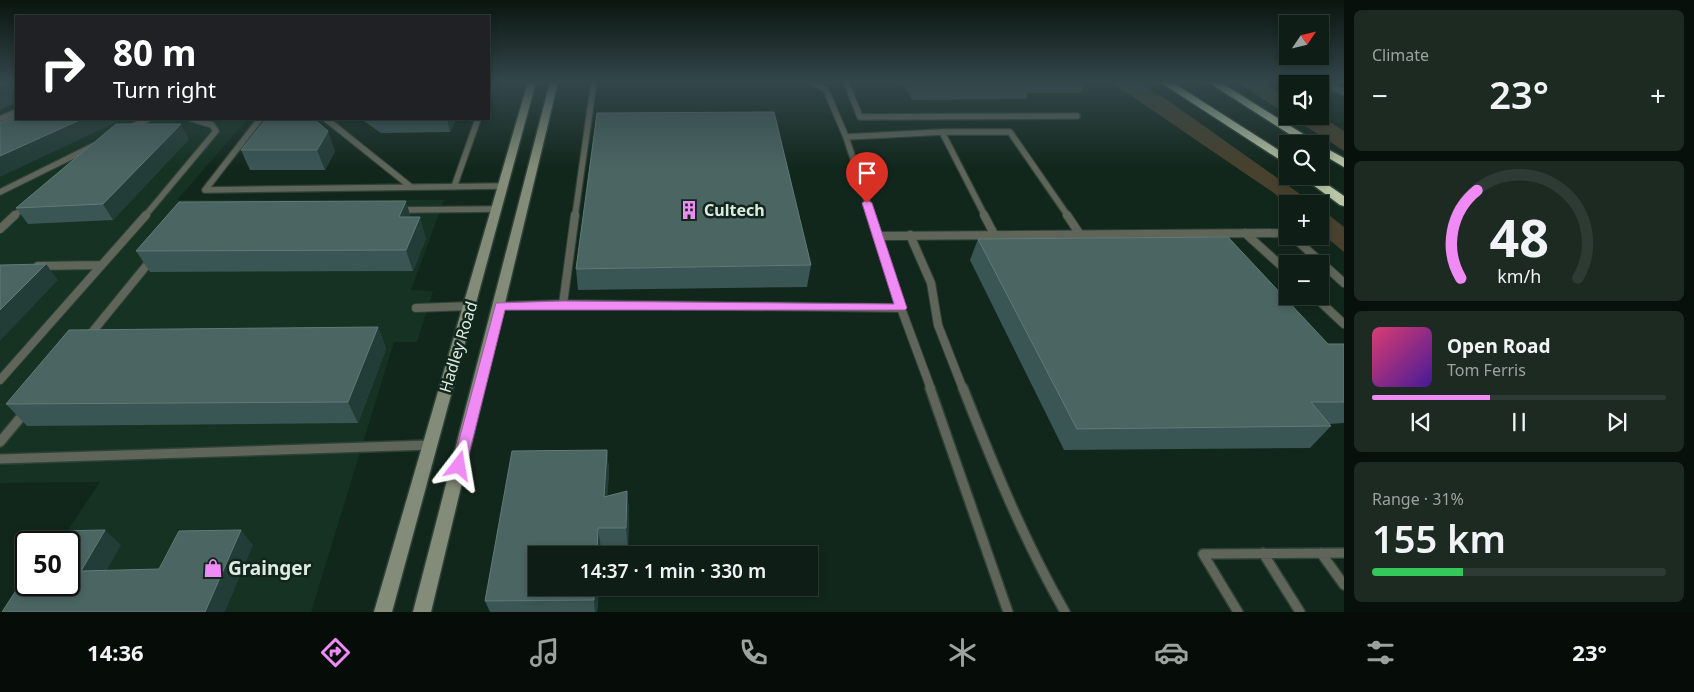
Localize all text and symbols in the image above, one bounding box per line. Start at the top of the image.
north arrow [1279,15,1329,65]
map controls [1279,15,1329,305]
text: 80 m [113,29,196,76]
icon: right [30,35,95,100]
text: Climate [1372,44,1429,66]
text: 23° [1489,68,1549,120]
text: Turn right [113,74,216,104]
button: sound [1279,75,1329,125]
text: − [1372,76,1388,114]
text: + [1650,76,1666,114]
button: search [1279,135,1329,185]
pin [846,152,888,203]
icon: arrive [853,159,881,187]
button: + [1279,195,1329,245]
building icon: Cultech [678,199,700,221]
place label: Cultech [704,199,765,221]
text: 48 [1489,201,1549,272]
button: − [1279,255,1329,305]
text: km/h [1497,264,1541,288]
street label: Hadley Road [434,299,482,395]
text: Open Road [1447,333,1550,359]
text: Tom Ferris [1447,359,1526,381]
icon: previous [1407,408,1435,436]
icon: pause [1505,408,1533,436]
icon: next [1603,408,1631,436]
position arrow [432,439,484,491]
text: Range · 31% [1372,488,1464,510]
text: 155 km [1372,512,1506,564]
speed limit sign: 50 [15,531,80,596]
place label: Grainger [228,555,312,581]
shop icon: Grainger [202,557,224,579]
text: 14:37 · 1 min · 330 m [580,558,766,584]
icon: directions [318,635,353,670]
icon: music [527,635,562,670]
icon: phone [736,635,771,670]
icon: climate [945,635,980,670]
icon: car [1154,635,1189,670]
icon: filters [1363,635,1398,670]
text: 14:36 [87,637,144,667]
text: 23° [1572,637,1607,667]

